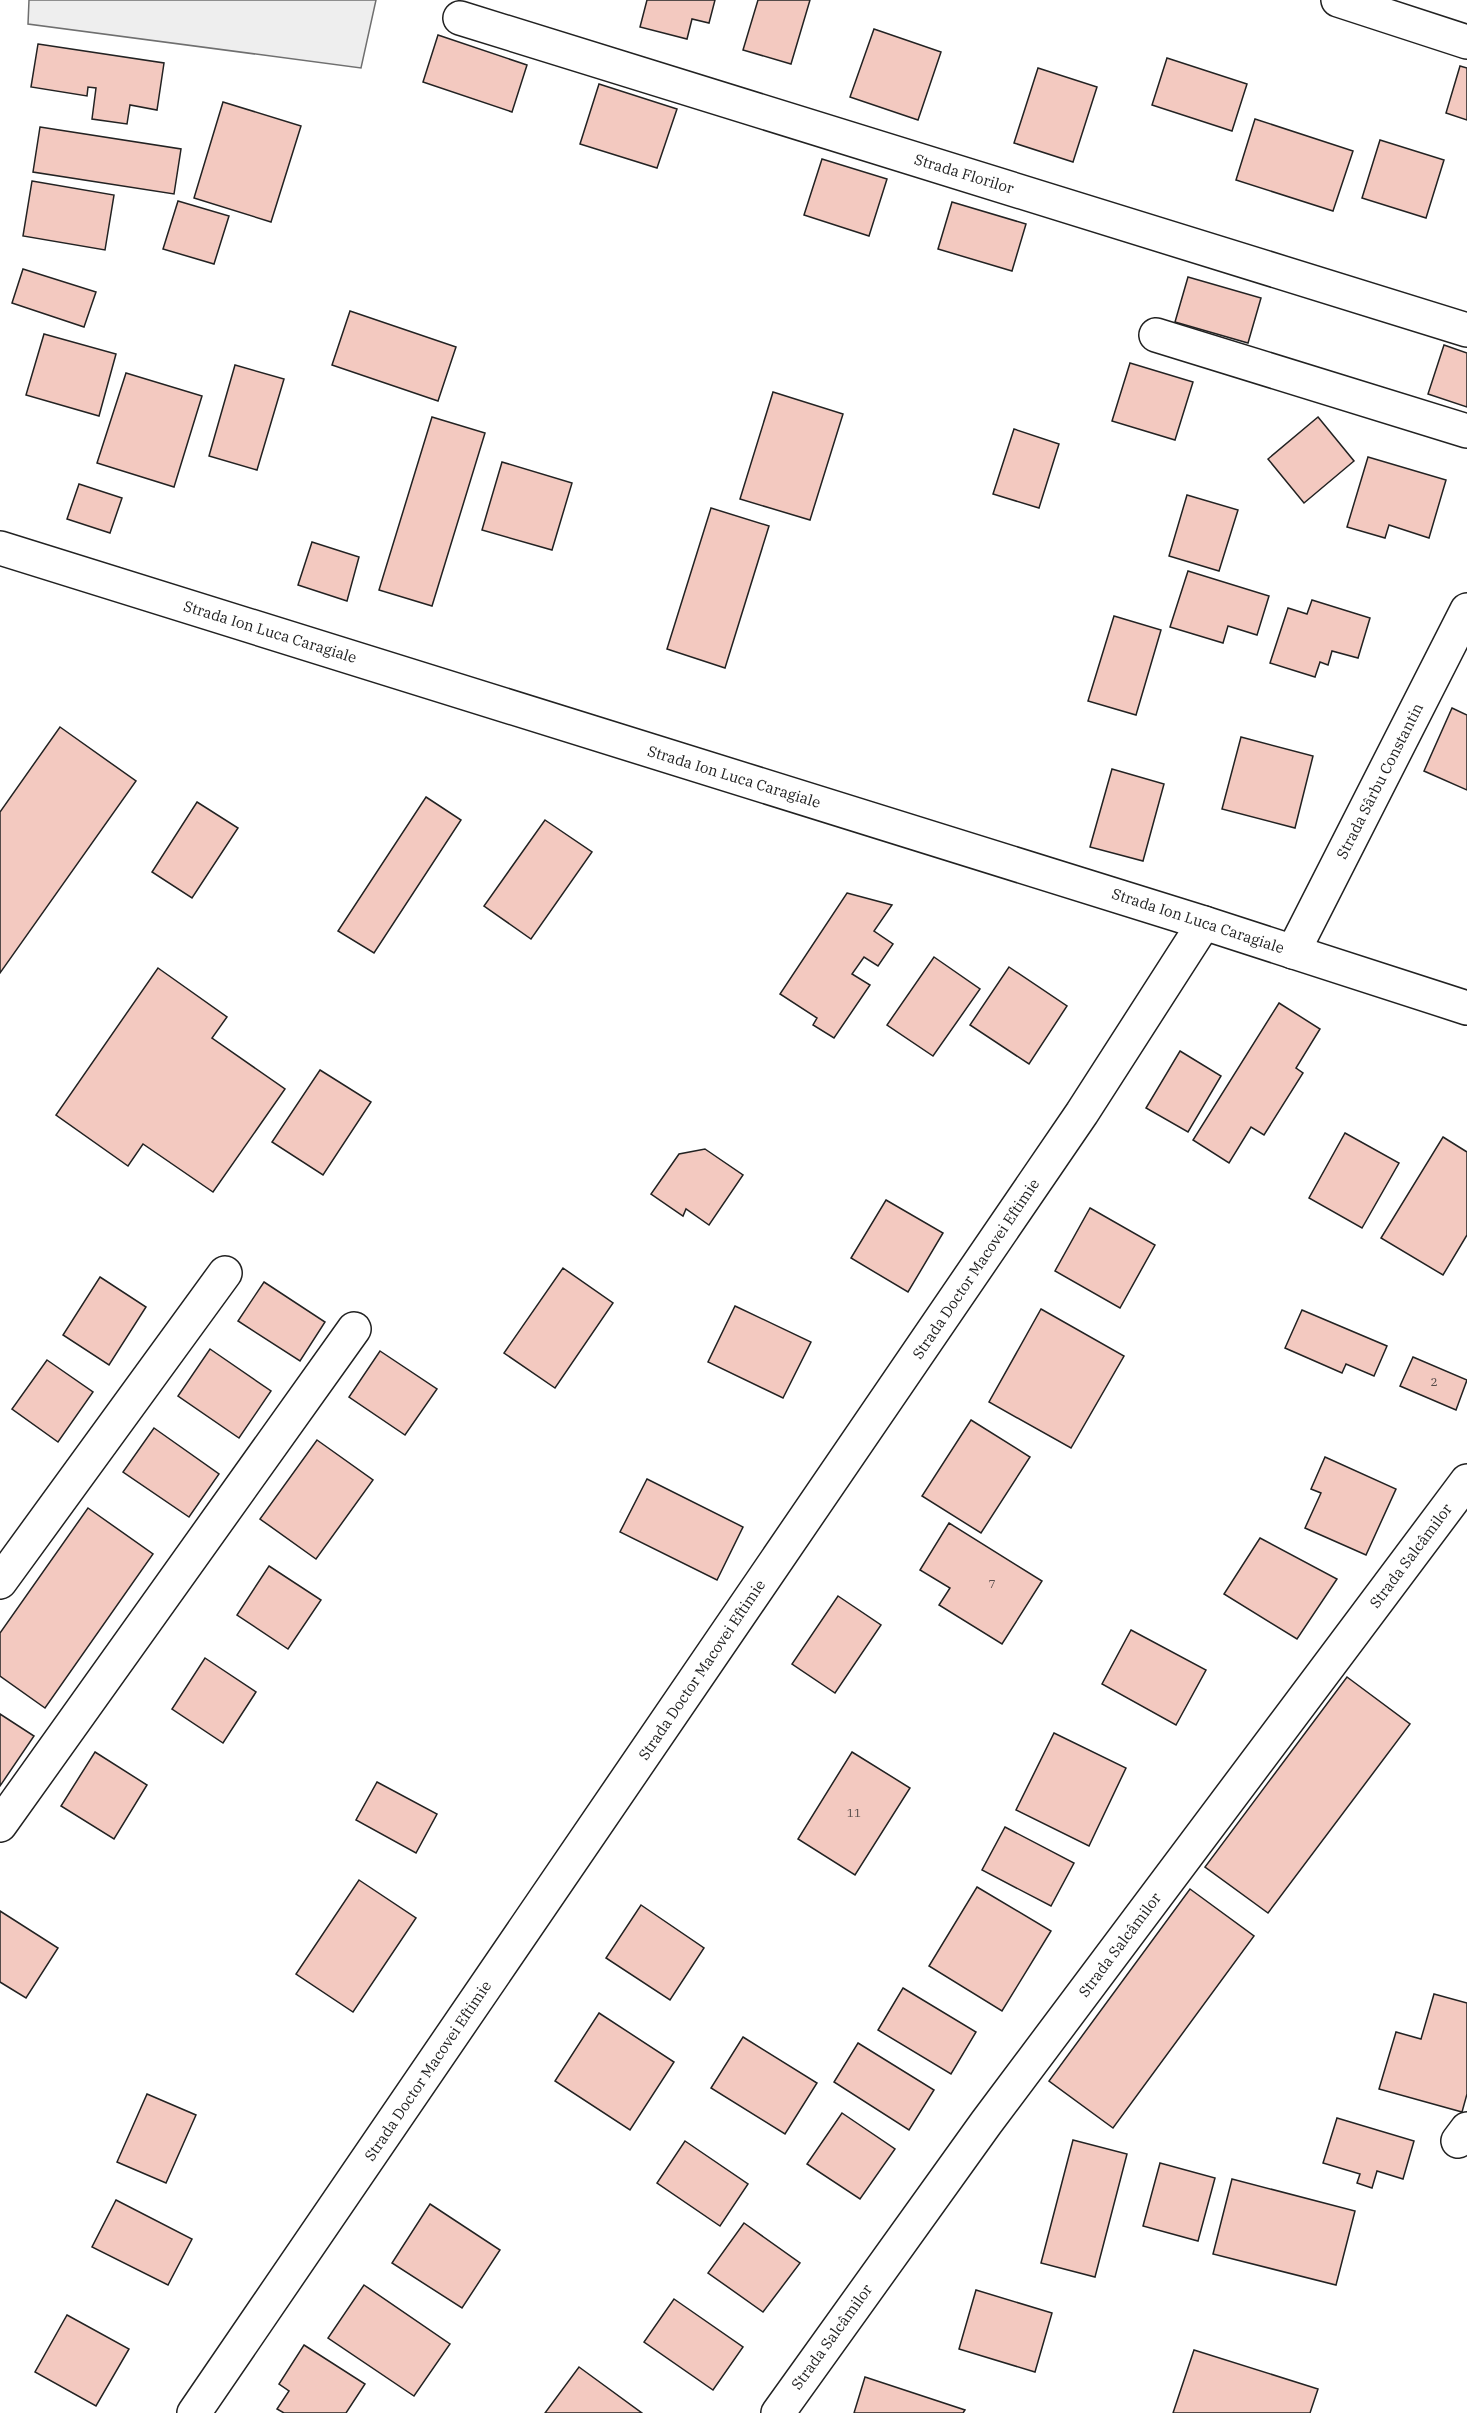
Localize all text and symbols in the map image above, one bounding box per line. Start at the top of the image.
street label: Strada Florilor [912,149,1017,198]
street label: Strada Ion Luca Caragiale [181,596,359,667]
street label: Strada Sârbu Constantin [1332,699,1427,862]
street label: Strada Ion Luca Caragiale [645,741,823,812]
street label: Strada Ion Luca Caragiale [1110,884,1287,957]
street label: Strada Doctor Macovei Eftimie [908,1175,1043,1363]
house number: 2 [1430,1374,1438,1389]
street label: Strada Salcâmilor [1365,1499,1456,1612]
street label: Strada Doctor Macovei Eftimie [634,1576,769,1764]
house number: 7 [988,1576,996,1591]
house number: 11 [847,1805,861,1820]
street label: Strada Salcâmilor [1074,1888,1165,2001]
street label: Strada Doctor Macovei Eftimie [360,1977,495,2165]
street label: Strada Salcâmilor [787,2280,876,2393]

